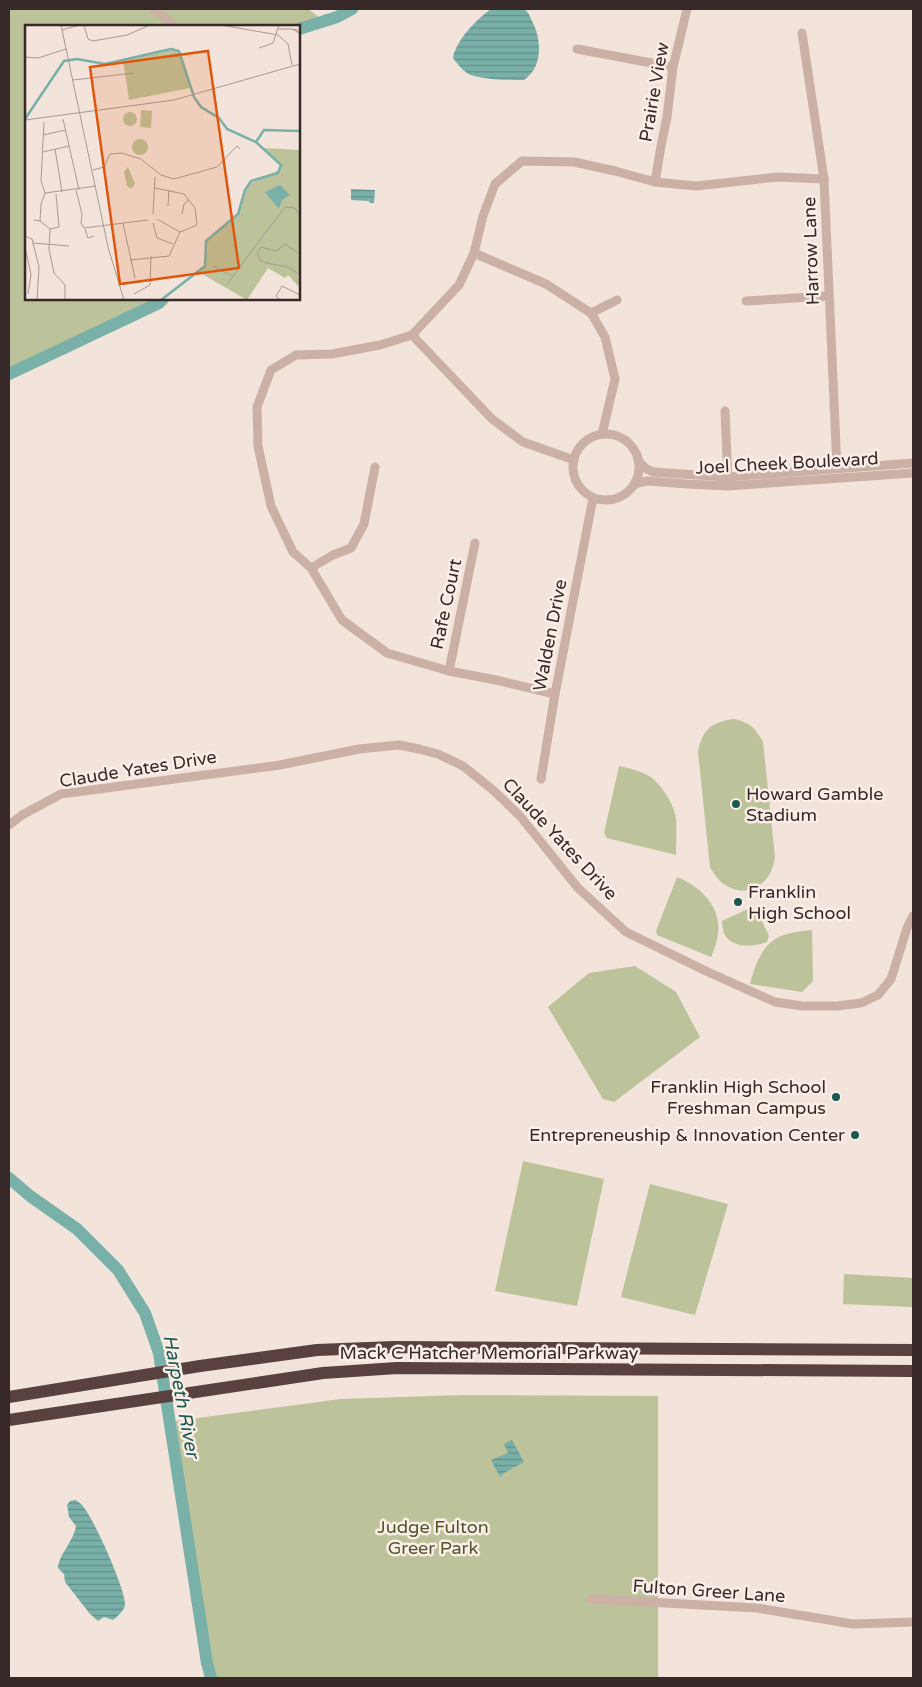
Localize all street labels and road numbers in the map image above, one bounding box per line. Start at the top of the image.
street label: Prairie View [634,40,674,144]
street label: Harrow Lane [798,196,824,306]
street label: Joel Cheek Boulevard [695,447,879,479]
street label: Rafe Court [426,557,466,651]
street label: Walden Drive [528,577,572,693]
street label: Claude Yates Drive [58,746,218,792]
street label: Claude Yates Drive [498,773,622,905]
street label: Mack C Hatcher Memorial Parkway [340,1342,639,1364]
street label: Fulton Greer Lane [632,1575,786,1607]

